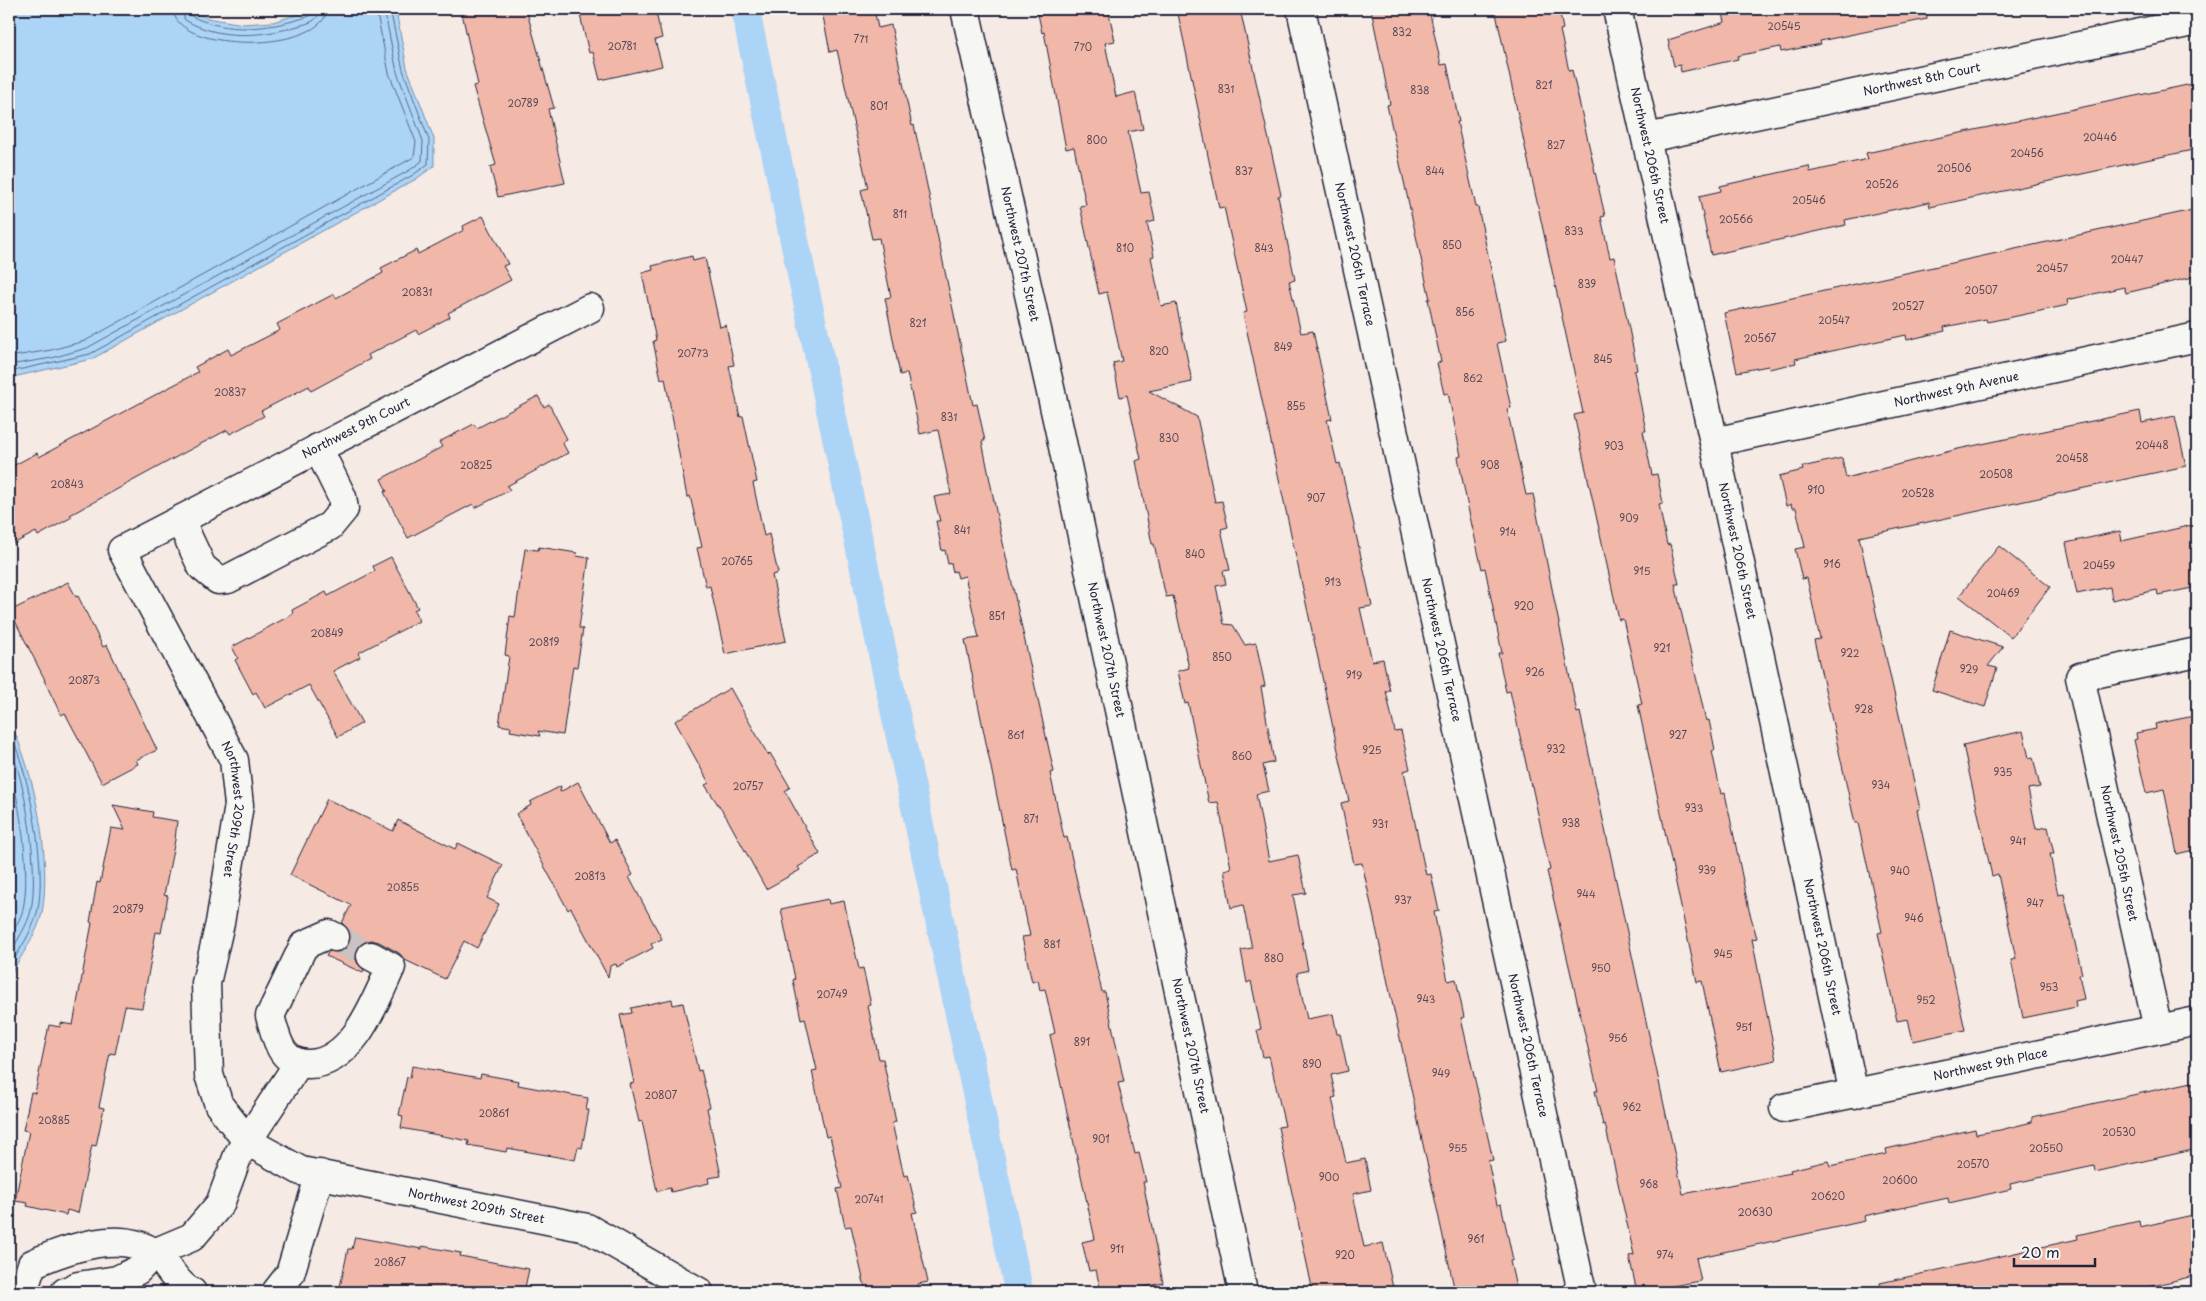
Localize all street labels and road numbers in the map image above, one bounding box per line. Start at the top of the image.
street label: Northwest 8th Court [1861,57,1982,100]
street label: Northwest 206th Street [1627,85,1675,225]
street label: Northwest 206th Terrace [1331,180,1380,328]
street label: Northwest 207th Street [997,184,1045,323]
street label: Northwest 9th Avenue [1892,366,2020,411]
street label: Northwest 9th Court [298,392,413,462]
street label: Northwest 206th Street [1715,480,1762,621]
street label: Northwest 206th Terrace [1418,576,1467,723]
street label: Northwest 207th Street [1084,580,1130,719]
street label: Northwest 209th Street [217,737,249,879]
street label: Northwest 205th Street [2097,783,2143,923]
street label: Northwest 206th Street [1800,876,1847,1017]
street label: Northwest 206th Terrace [1504,971,1553,1119]
street label: Northwest 207th Street [1168,976,1215,1115]
street label: Northwest 9th Place [1931,1043,2049,1084]
street label: Northwest 209th Street [407,1183,546,1227]

